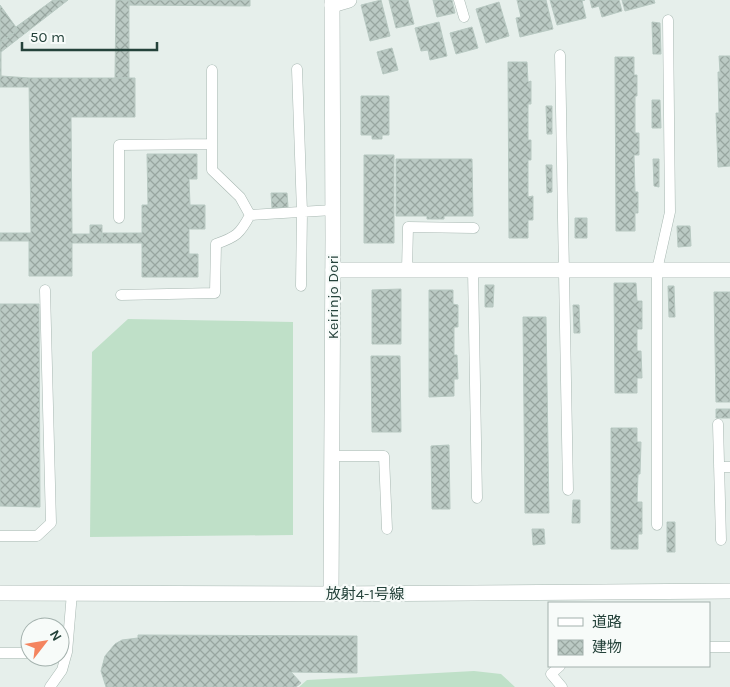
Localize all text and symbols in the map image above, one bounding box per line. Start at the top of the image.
scale bar [22,20,158,52]
text: 50 m [30,28,65,46]
street label: Keirinjo Dori [324,255,342,339]
street label: 放射4-1号線 [326,585,404,603]
legend [548,602,710,667]
text: 道路 [592,613,622,631]
north arrow [20,617,70,667]
text: N [46,627,66,644]
text: 建物 [592,638,622,656]

